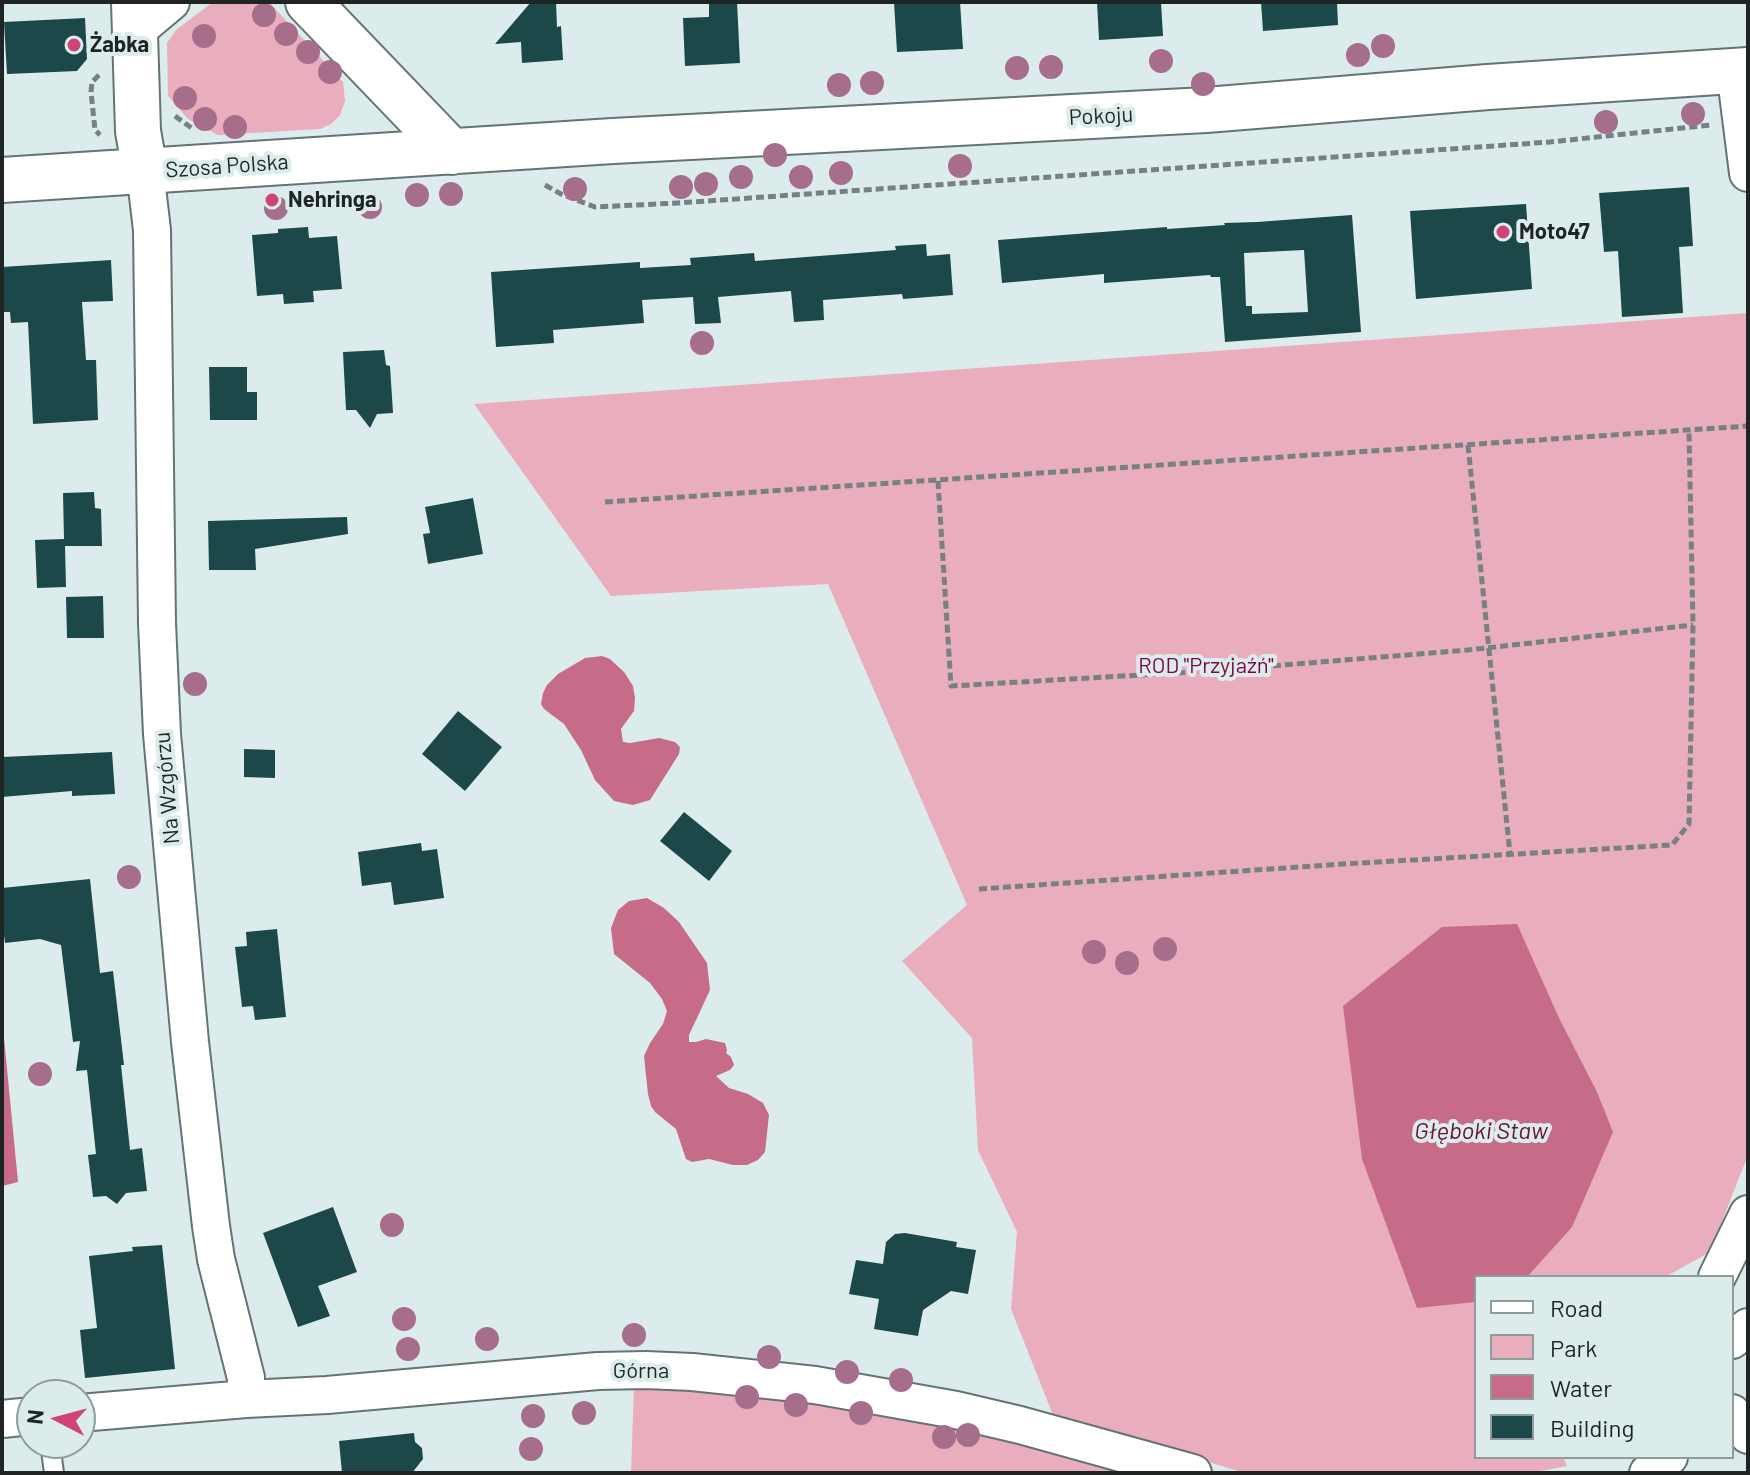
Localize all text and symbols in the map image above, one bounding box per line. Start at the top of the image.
place label: Żabka [90,32,149,58]
marker: Żabka [65,36,83,54]
street label: Pokoju [1068,101,1134,131]
street label: Szosa Polska [165,149,289,183]
place label: Nehringa [288,187,377,213]
marker: Nehringa [263,191,281,209]
place label: Moto47 [1519,219,1590,245]
marker: Moto47 [1494,223,1512,241]
park label: ROD "Przyjaźń" [1138,653,1274,679]
street label: Na Wzgórzu [149,731,185,845]
water label: Głęboki Staw [1414,1117,1548,1145]
legend [1474,1275,1734,1459]
text: Road [1550,1293,1603,1322]
text: Park [1550,1333,1597,1362]
street label: Górna [613,1358,669,1384]
text: Water [1550,1373,1612,1402]
north arrow [16,1379,96,1459]
text: N [20,1408,48,1425]
text: Building [1550,1413,1634,1442]

